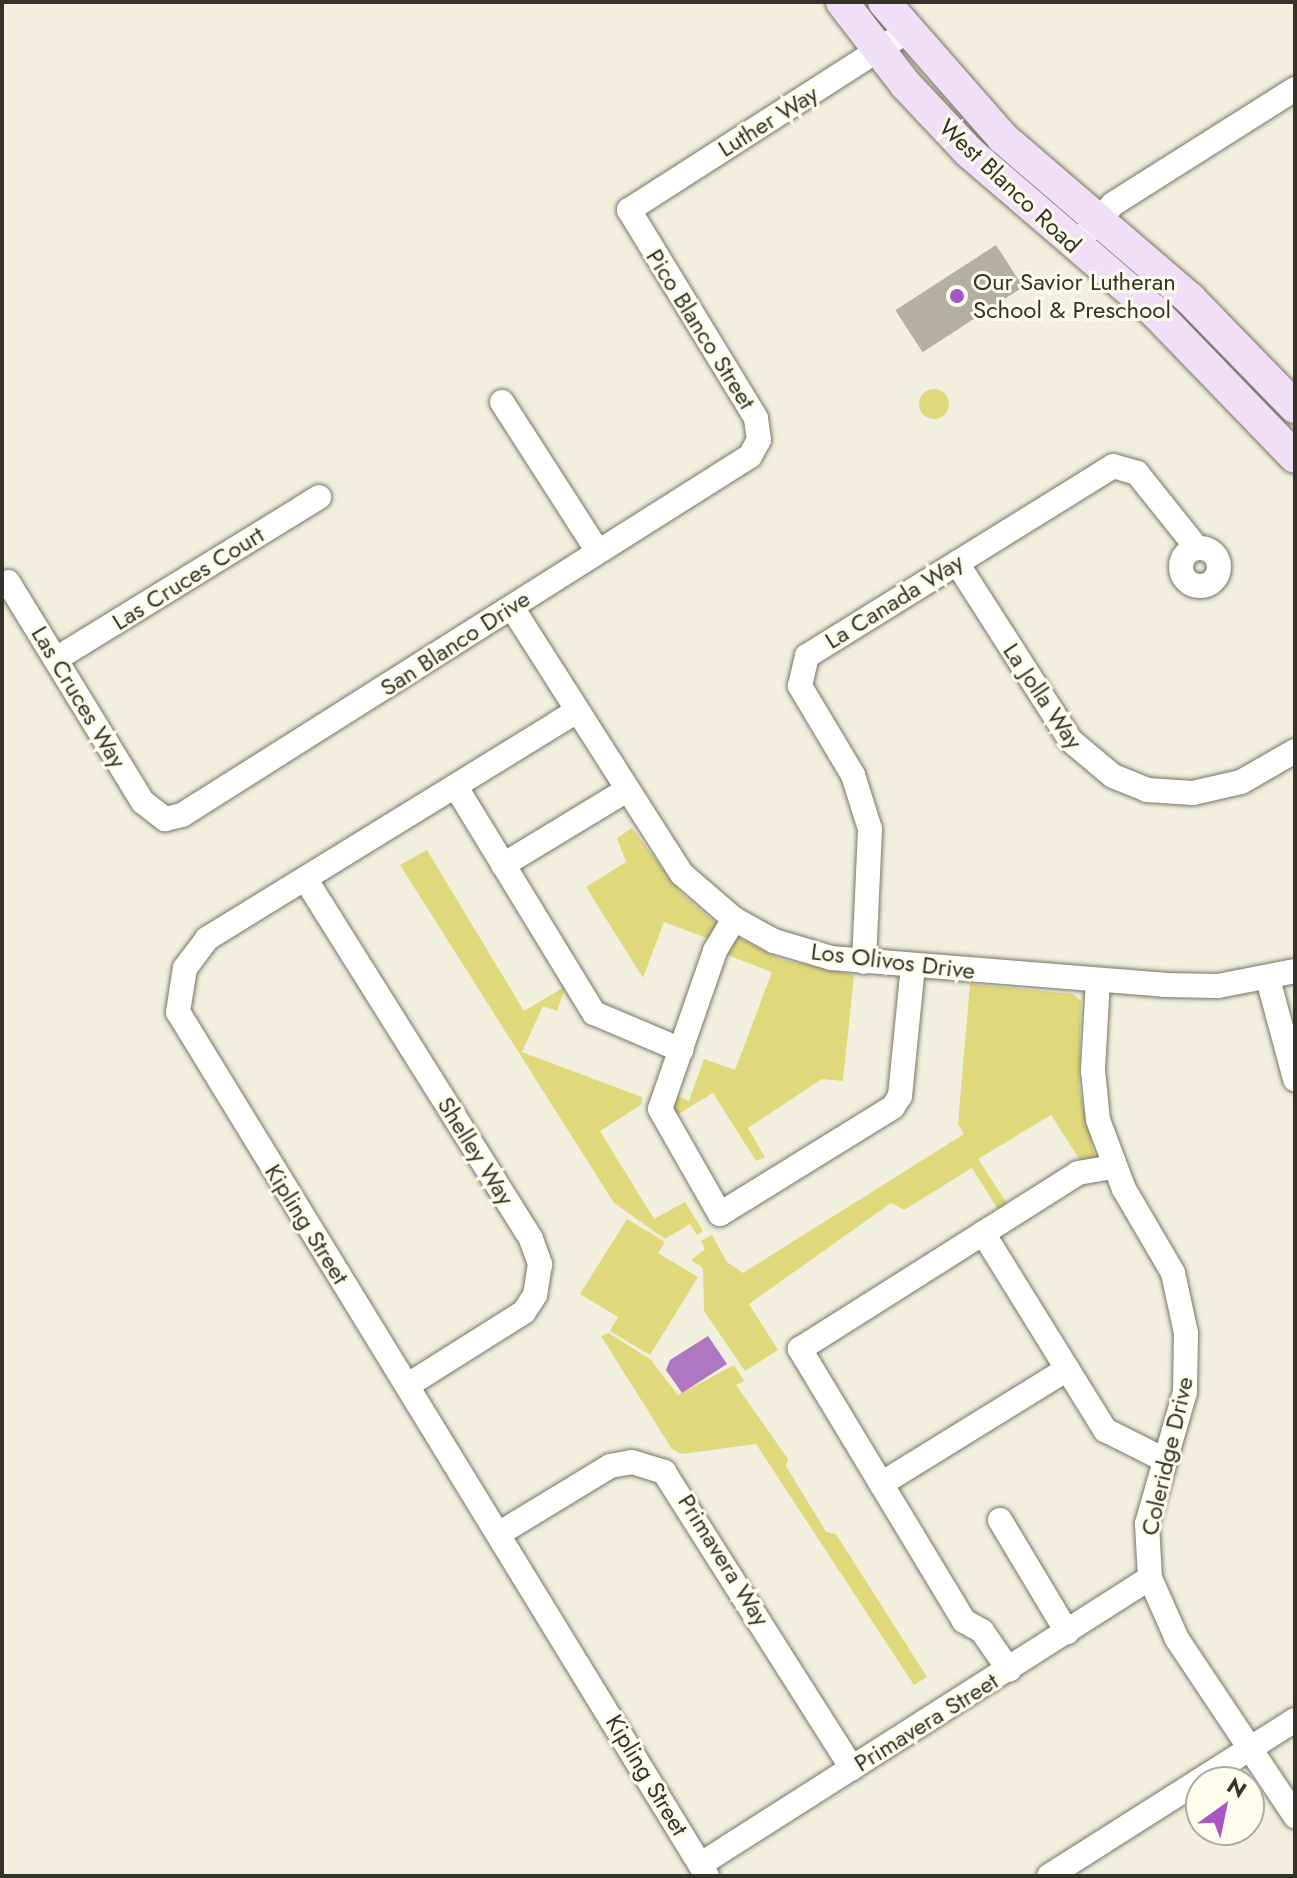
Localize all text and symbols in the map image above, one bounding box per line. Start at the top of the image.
street label: Luther Way [713,79,823,163]
street label: West Blanco Road [933,113,1087,259]
street label: Pico Blanco Street [640,244,762,414]
place label: Our Savior Lutheran School & Preschool [973,268,1176,324]
marker: Our Savior Lutheran School & Preschool [948,287,966,305]
street label: Las Cruces Court [107,520,269,636]
street label: La Canada Way [820,547,968,655]
street label: San Blanco Drive [375,584,535,702]
street label: Las Cruces Way [25,621,133,773]
street label: La Jolla Way [997,638,1089,754]
street label: Los Olivos Drive [809,937,977,985]
street label: Shelley Way [431,1092,521,1210]
street label: Kipling Street [259,1159,355,1289]
street label: Coleridge Drive [1135,1374,1199,1538]
street label: Primavera Way [672,1489,776,1631]
street label: Primavera Street [849,1666,1003,1778]
street label: Kipling Street [600,1709,694,1841]
north arrow [1185,1766,1265,1846]
text: N [1221,1769,1253,1806]

